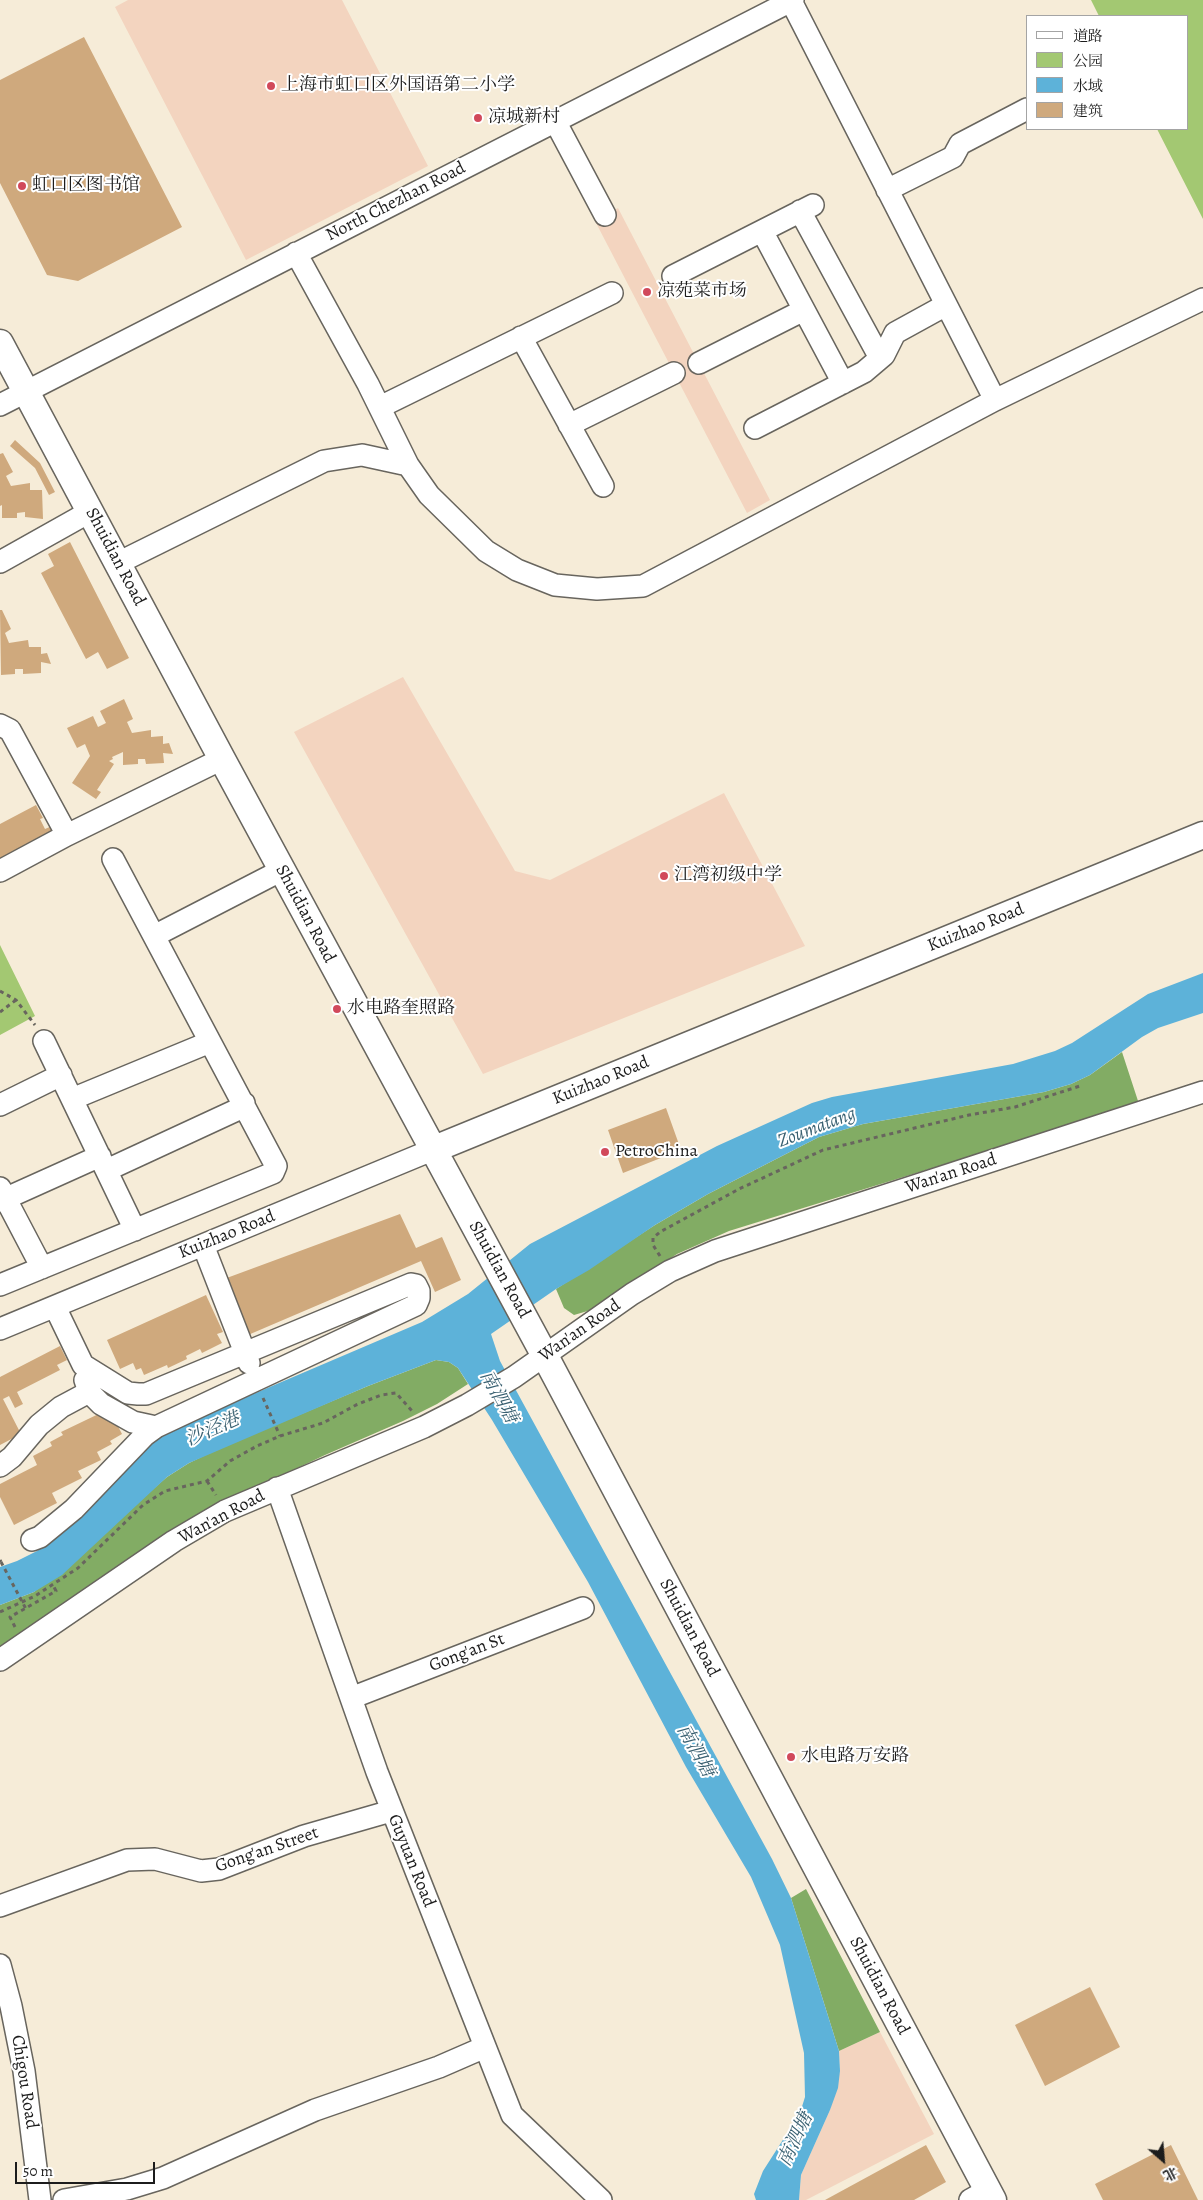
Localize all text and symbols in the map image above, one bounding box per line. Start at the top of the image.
legend [1026,15,1188,130]
text: 道路 [1073,26,1103,46]
text: 公园 [1073,51,1103,71]
place label: 上海市虹口区外国语第二小学 [281,75,515,97]
text: 水域 [1073,76,1103,96]
marker: 上海市虹口区外国语第二小学 [265,80,277,92]
text: 建筑 [1073,101,1103,121]
place label: 凉城新村 [488,107,560,129]
marker: 凉城新村 [472,112,484,124]
street label: North Chezhan Road [323,157,469,247]
place label: 虹口区图书馆 [32,175,140,197]
marker: 虹口区图书馆 [16,180,28,192]
place label: 凉苑菜市场 [657,281,747,303]
marker: 凉苑菜市场 [641,286,653,298]
street label: Shuidian Road [80,504,150,610]
street label: Shuidian Road [270,861,340,967]
place label: 江湾初级中学 [674,865,782,887]
marker: 江湾初级中学 [658,870,670,882]
street label: Kuizhao Road [925,899,1027,957]
place label: 水电路奎照路 [347,998,455,1020]
marker: 水电路奎照路 [331,1003,343,1015]
street label: Kuizhao Road [550,1052,652,1110]
water label: Zoumatang [775,1103,859,1153]
place label: PetroChina [615,1141,698,1163]
marker: PetroChina [599,1146,611,1158]
street label: Wan'an Road [903,1149,999,1199]
street label: Kuizhao Road [176,1206,278,1264]
street label: Shuidian Road [463,1218,535,1322]
street label: Wan'an Road [535,1295,625,1367]
water label: 南泗塘 [474,1367,522,1427]
water label: 沙泾港 [182,1408,244,1452]
street label: Wan'an Road [175,1485,269,1549]
street label: Shuidian Road [654,1575,724,1681]
street label: Gong'an St [426,1629,508,1677]
water label: 南泗塘 [671,1721,719,1781]
place label: 水电路万安路 [801,1746,909,1768]
marker: 水电路万安路 [785,1751,797,1763]
street label: Guyuan Road [383,1811,439,1911]
street label: Gong'an Street [213,1822,321,1878]
street label: Shuidian Road [844,1933,914,2039]
street label: Chigou Road [6,2034,42,2130]
water label: 南泗塘 [774,2109,818,2171]
north arrow [1138,2135,1188,2185]
scale bar [18,2152,158,2184]
text: 50 m [23,2161,53,2181]
text: 北 [1159,2162,1181,2185]

